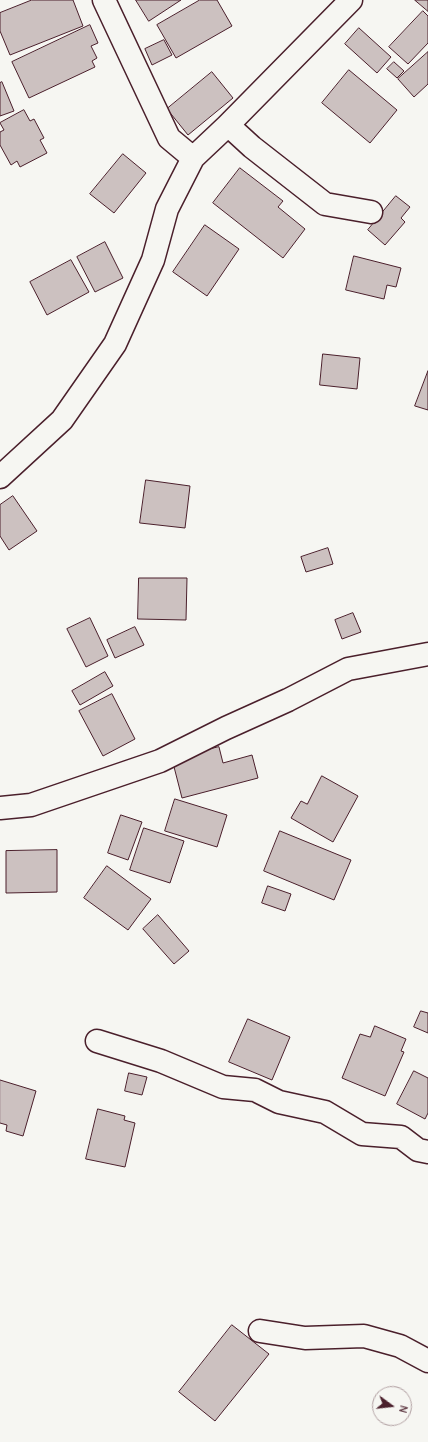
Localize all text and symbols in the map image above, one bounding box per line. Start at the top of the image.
north arrow [372,1386,412,1426]
text: N [396,1404,410,1414]

